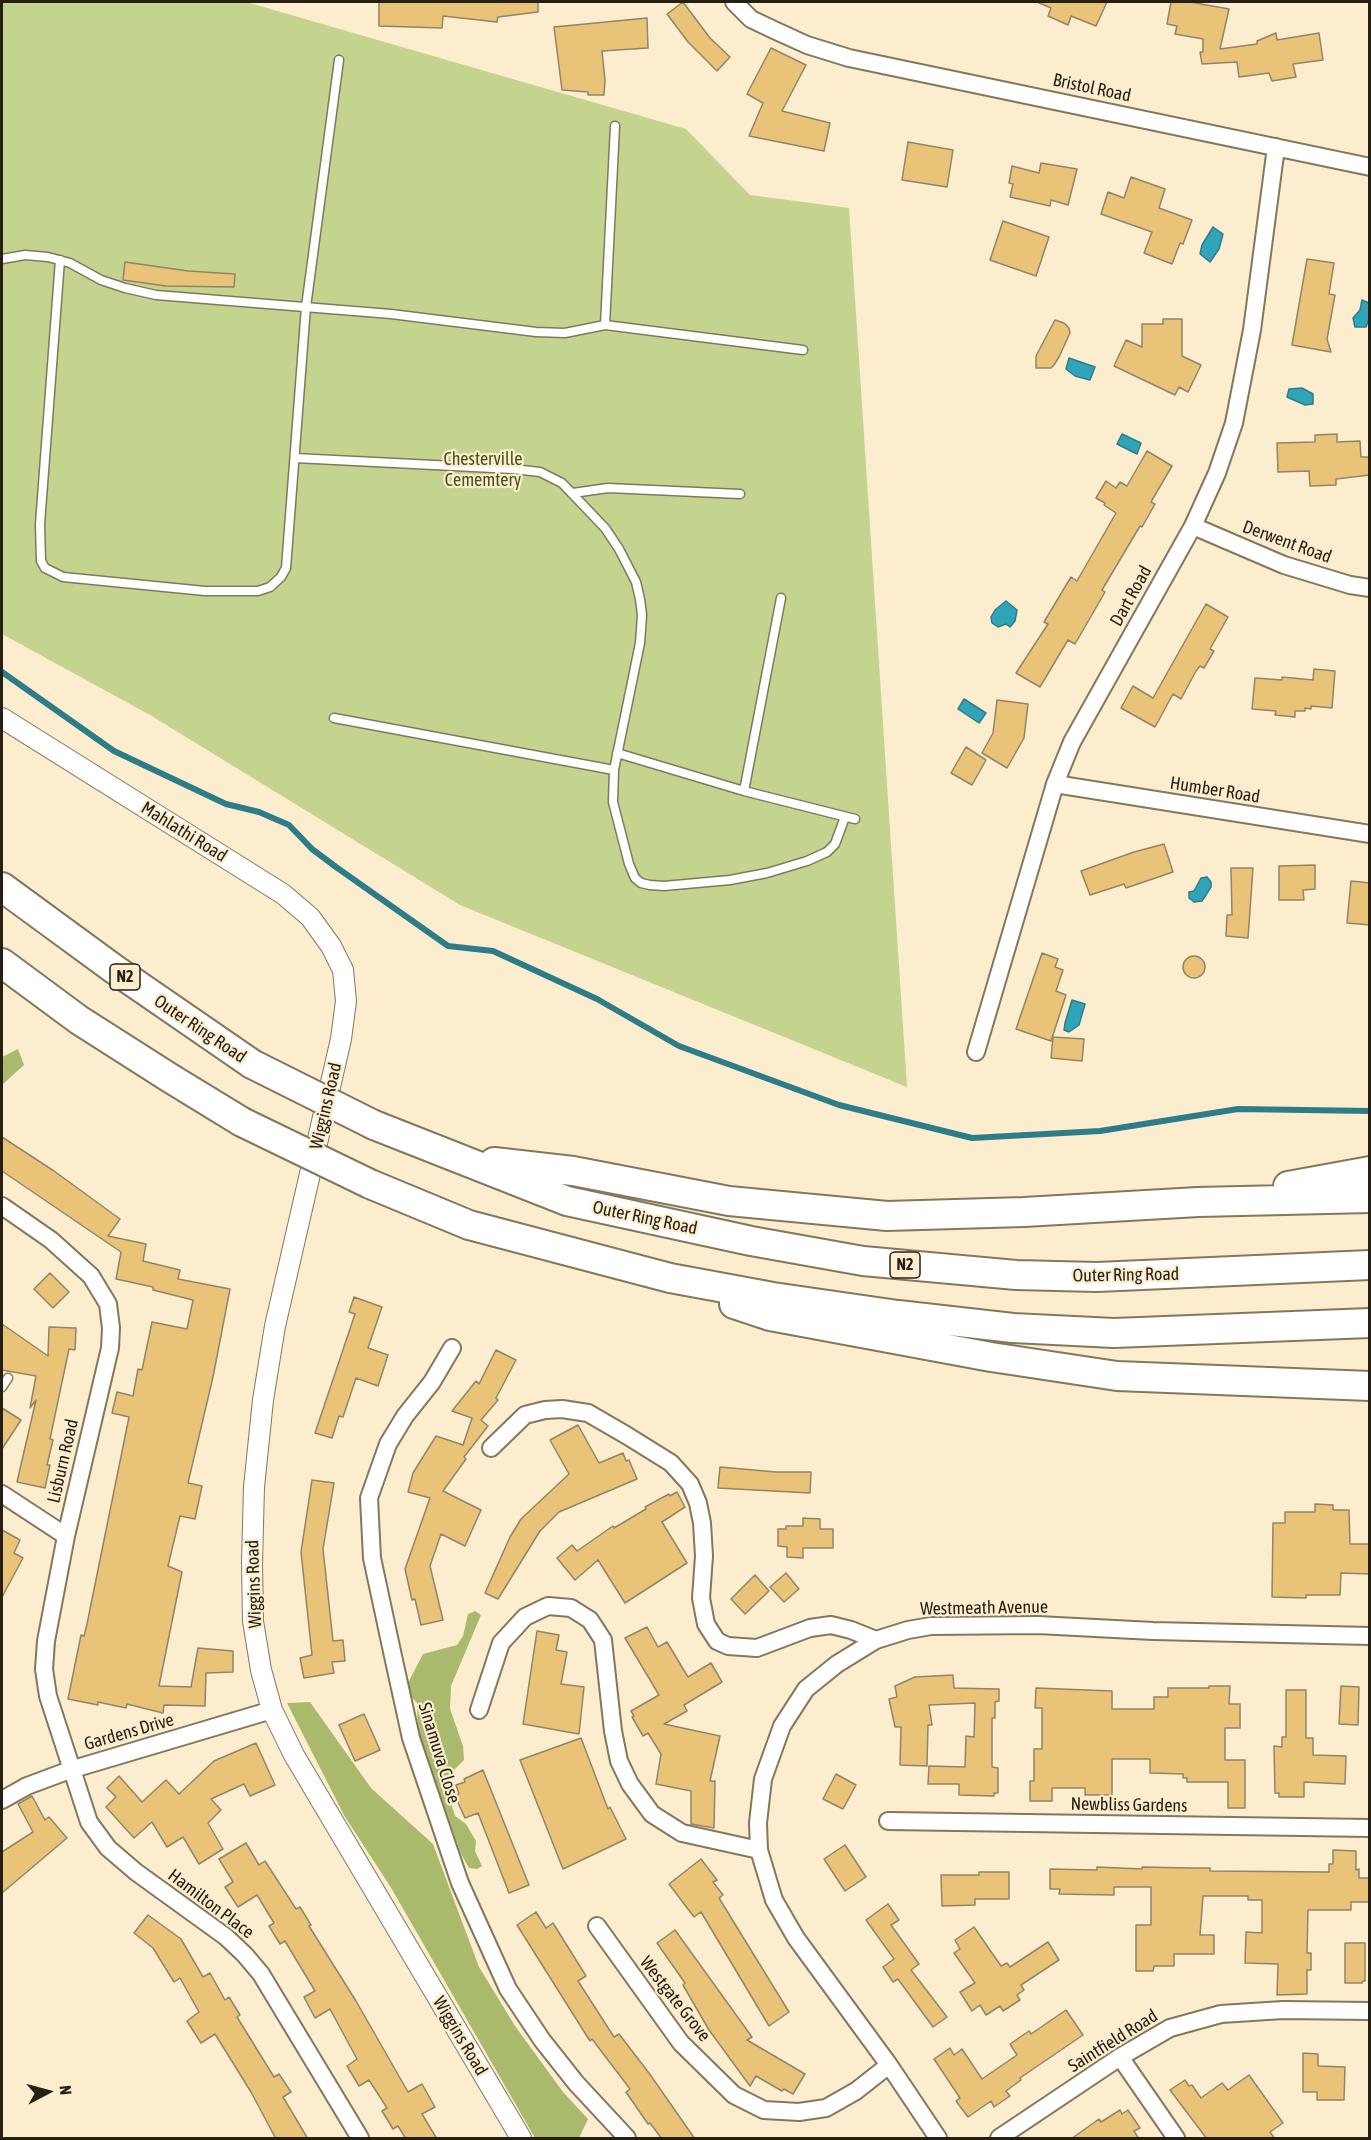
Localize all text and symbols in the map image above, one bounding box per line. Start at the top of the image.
street label: Bristol Road [1051,69,1133,107]
park label: Chesterville Cememtery [444,448,522,490]
street label: Derwent Road [1240,516,1334,568]
street label: Dart Road [1106,562,1156,630]
street label: Humber Road [1168,772,1262,808]
street label: Mahlathi Road [137,797,231,867]
road number: N2 [110,964,140,990]
street label: Outer Ring Road [150,990,250,1068]
street label: Wiggins Road [306,1061,346,1151]
street label: Outer Ring Road [591,1196,699,1240]
road number: N2 [890,1252,920,1278]
street label: Outer Ring Road [1073,1263,1179,1287]
street label: Lisburn Road [43,1417,83,1505]
street label: Wiggins Road [242,1539,266,1629]
street label: Westmeath Avenue [920,1596,1048,1620]
street label: Sinamuva Close [413,1700,465,1806]
street label: Gardens Drive [82,1709,176,1755]
street label: Newbliss Gardens [1070,1793,1188,1817]
street label: Hamilton Place [164,1865,258,1943]
street label: Westgate Grove [635,1952,715,2046]
street label: Wiggins Road [428,1993,492,2079]
street label: Saintfield Road [1064,2005,1162,2077]
north arrow [18,2062,78,2122]
text: N [56,2084,75,2096]

